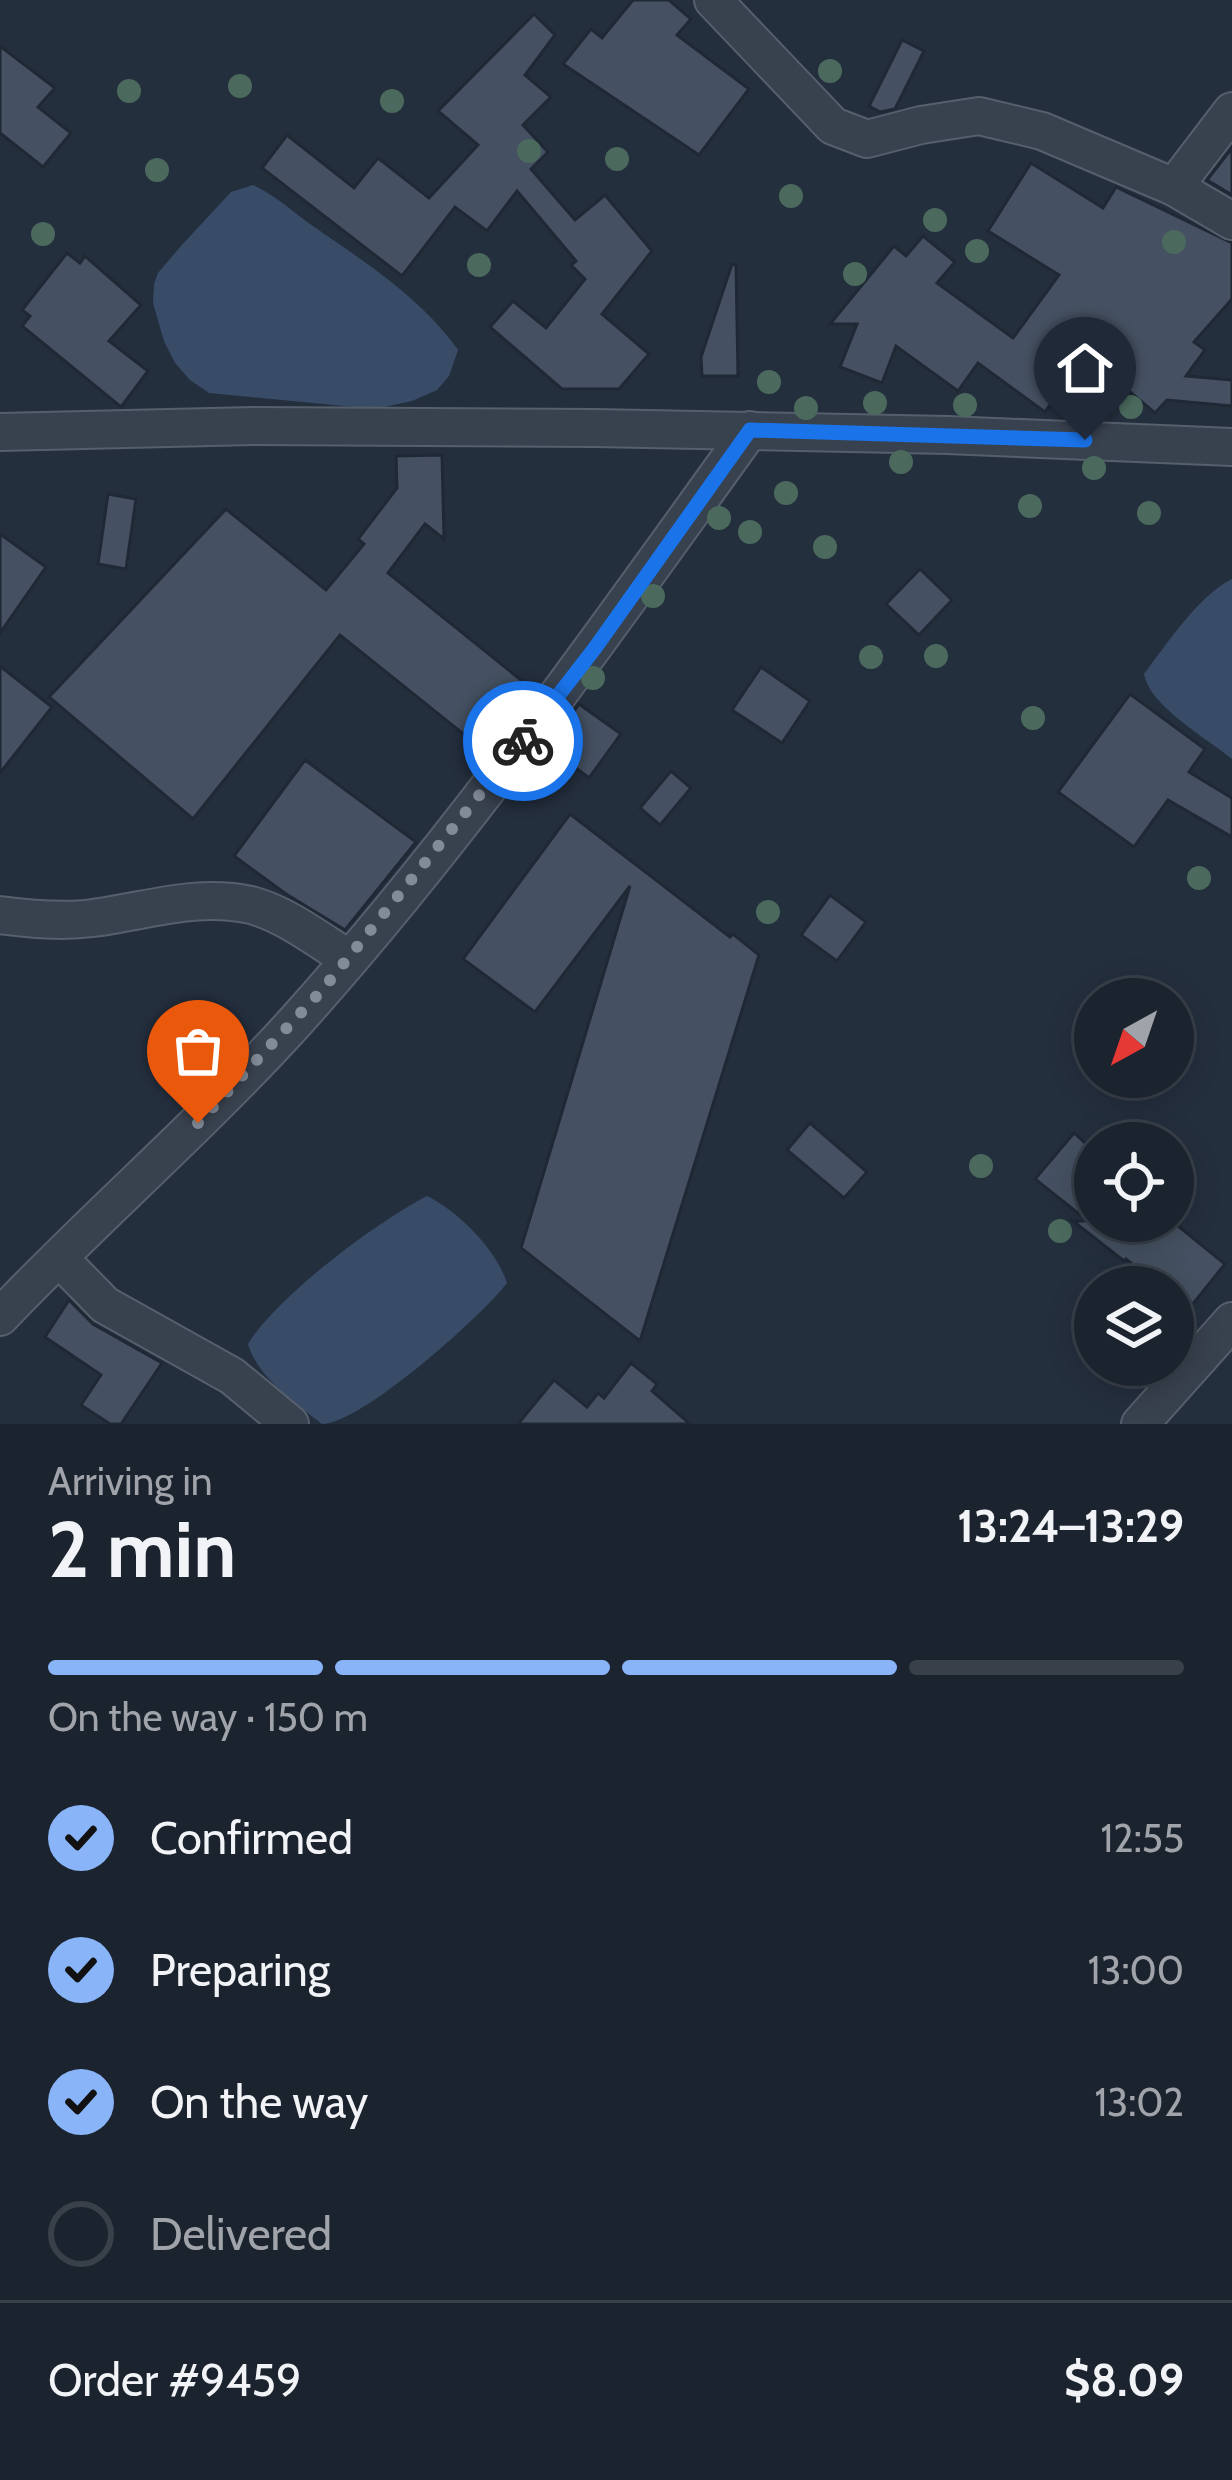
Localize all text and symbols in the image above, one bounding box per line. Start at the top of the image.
pin [1034,317,1136,440]
icon: home [1052,335,1118,401]
courier [463,681,583,801]
icon: bike [490,708,556,774]
north arrow [1074,978,1194,1098]
map controls [1074,978,1194,1386]
pin [147,1000,249,1123]
icon: bag [165,1018,231,1084]
button: locate [1074,1122,1194,1242]
button: layers [1074,1266,1194,1386]
text: Arriving in [48,1457,212,1505]
text: 13:24–13:29 [957,1499,1184,1553]
text: 2 min [48,1502,236,1597]
text: On the way · 150 m [48,1693,368,1741]
icon: check [48,1805,114,1871]
text: Confirmed [150,1811,353,1865]
text: 12:55 [1101,1814,1184,1862]
icon: check [48,1937,114,2003]
text: Preparing [150,1943,330,1997]
text: 13:00 [1088,1946,1184,1994]
icon: check [48,2069,114,2135]
text: On the way [150,2075,368,2129]
text: 13:02 [1094,2078,1184,2126]
text: Delivered [150,2207,332,2261]
text: Order #9459 [48,2353,302,2407]
text: $8.09 [1064,2353,1184,2407]

